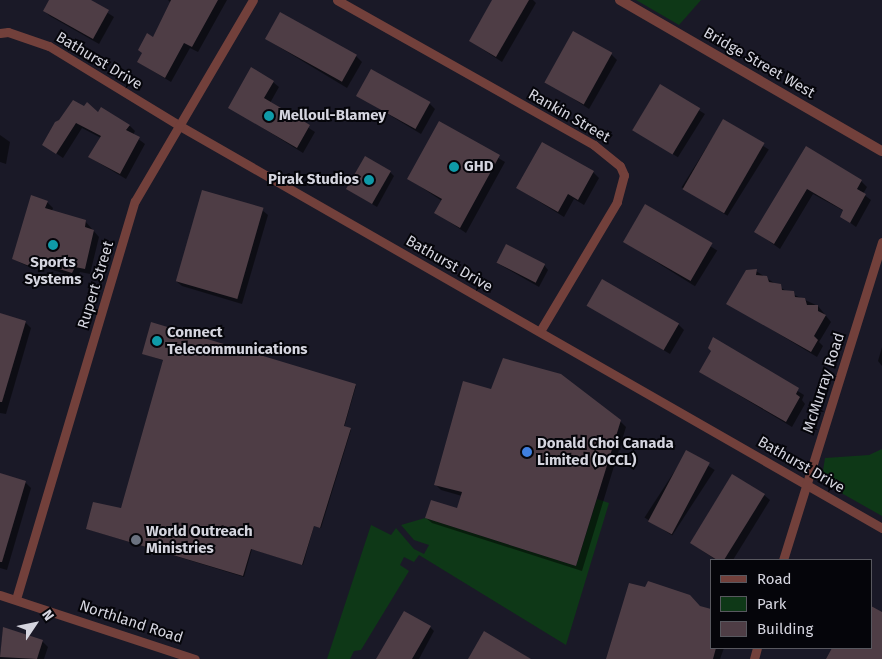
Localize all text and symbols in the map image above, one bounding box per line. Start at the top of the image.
street label: Bridge Street West [700,24,818,102]
street label: Bathurst Drive [53,28,145,94]
street label: Rankin Street [525,85,613,147]
place label: Melloul-Blamey [279,107,386,125]
marker: Melloul-Blamey [263,110,275,122]
place label: GHD [464,158,493,176]
marker: GHD [448,161,460,173]
place label: Pirak Studios [268,171,359,189]
marker: Pirak Studios [363,174,375,186]
street label: Bathurst Drive [402,232,496,296]
marker: Sports Systems [47,239,59,251]
street label: Rupert Street [74,239,118,331]
place label: Sports Systems [24,253,82,288]
place label: Connect Telecommunications [167,323,308,358]
street label: McMurray Road [799,331,849,435]
marker: Connect Telecommunications [151,335,163,347]
street label: Bathurst Drive [754,433,848,497]
place label: Donald Choi Canada Limited (DCCL) [537,434,674,469]
marker: Donald Choi Canada Limited (DCCL) [521,446,533,458]
place label: World Outreach Ministries [146,522,253,557]
marker: World Outreach Ministries [130,534,142,546]
legend [710,559,872,649]
text: Road [757,570,792,588]
text: Park [757,595,787,613]
street label: Northland Road [77,597,185,647]
north arrow [10,599,60,649]
text: N [38,607,57,624]
text: Building [757,620,813,638]

